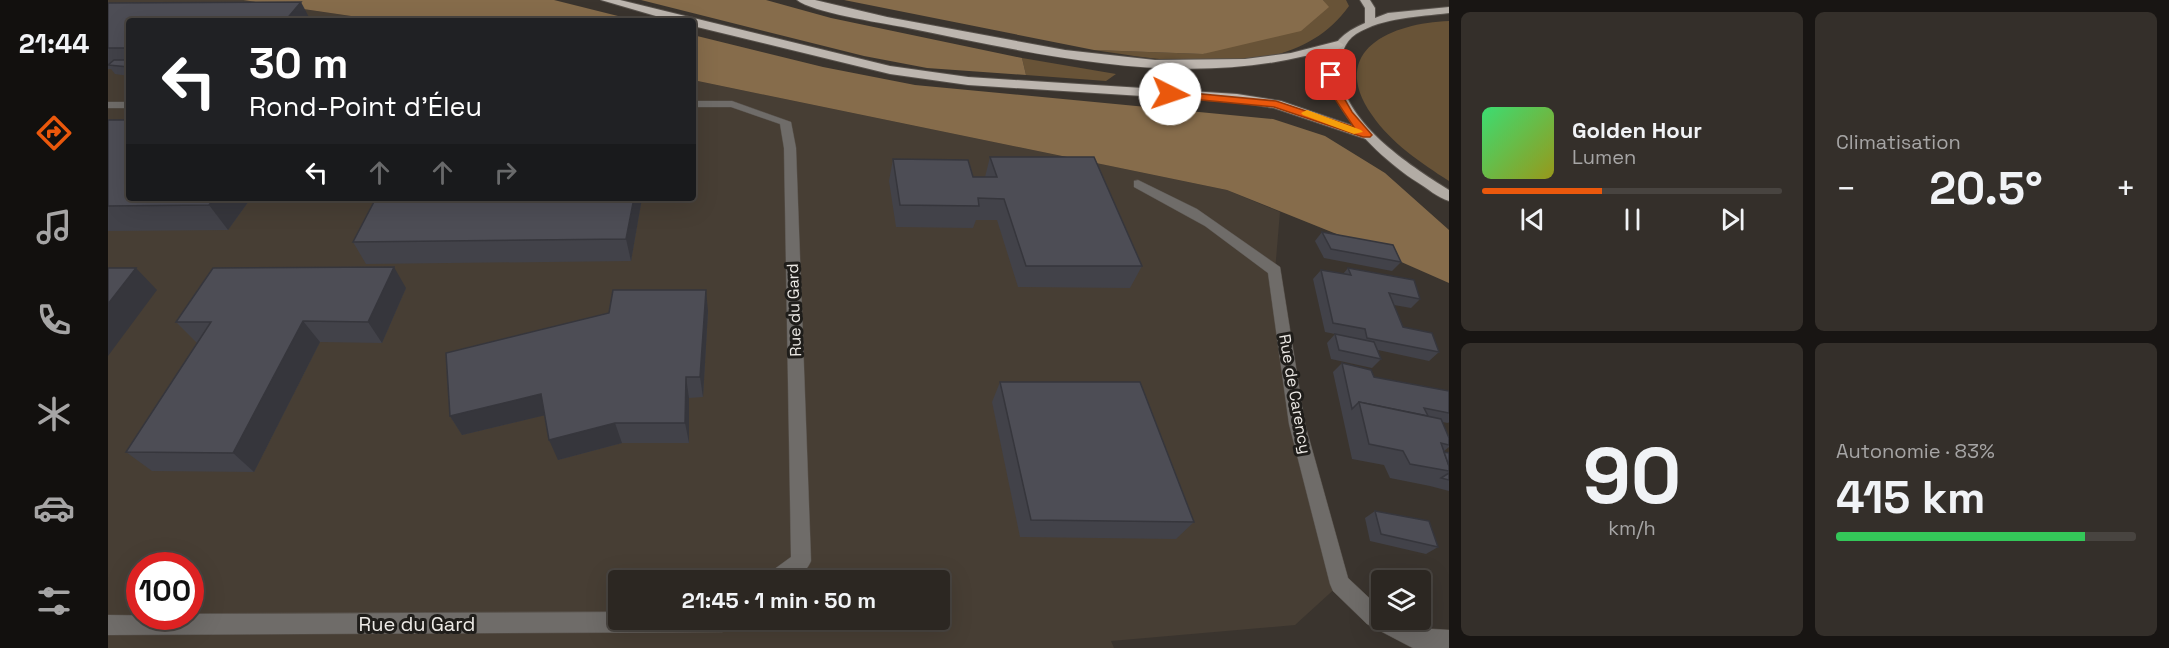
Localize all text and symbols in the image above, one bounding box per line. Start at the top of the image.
text: 21:44 [19,26,89,61]
text: 30 m [249,37,348,90]
icon: left [150,42,228,120]
pin [1305,49,1356,100]
icon: arrive [1314,58,1347,91]
position arrow [1138,62,1202,126]
text: Rond-Point d’Éleu [249,89,482,124]
icon: directions [33,112,75,154]
text: Golden Hour [1572,116,1702,144]
text: Climatisation [1836,129,1961,155]
text: Lumen [1572,144,1636,170]
icon: left [300,156,333,189]
icon: ahead [363,156,396,189]
icon: ahead [426,156,459,189]
icon: right [489,156,522,189]
text: 20.5° [1929,160,2043,217]
text: − [1836,168,1856,210]
text: + [2116,168,2136,210]
icon: previous [1516,203,1549,236]
icon: pause [1616,203,1649,236]
icon: next [1716,203,1749,236]
icon: music [33,206,75,248]
street label: Rue du Gard [782,263,806,357]
icon: phone [33,299,75,341]
street label: Rue de Carency [1274,332,1316,456]
icon: climate [33,393,75,435]
text: 90 [1583,426,1681,526]
text: Autonomie · 83% [1836,438,1995,464]
text: 415 km [1836,469,1986,526]
icon: car [33,487,75,529]
text: km/h [1608,515,1656,541]
speed limit sign: 100 [126,552,204,630]
map controls [1371,570,1431,630]
button: layers [1371,570,1431,630]
icon: filters [33,580,75,622]
text: 21:45 · 1 min · 50 m [682,586,876,614]
street label: Rue du Gard [359,611,475,637]

